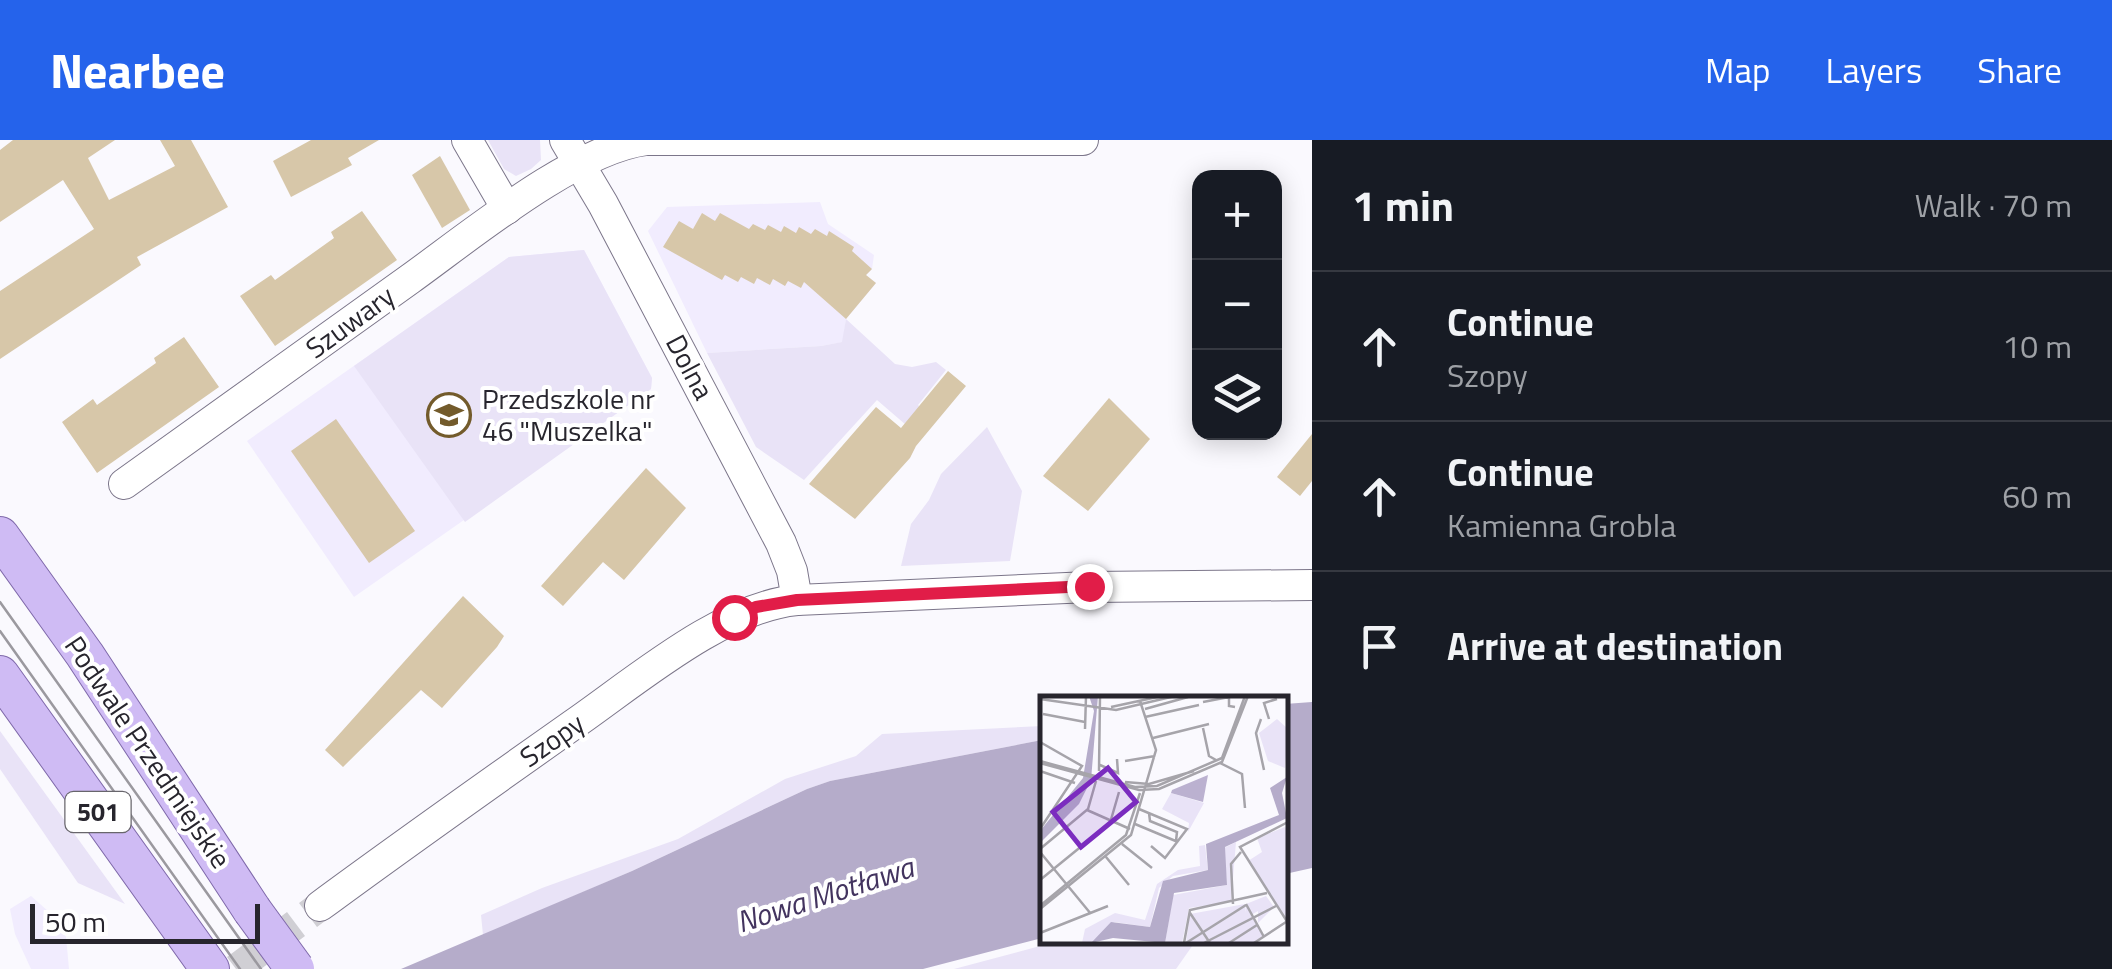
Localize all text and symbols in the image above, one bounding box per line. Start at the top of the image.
text: Nearbee [50,34,225,107]
text: Map [1705,43,1770,97]
text: Layers [1825,43,1922,97]
text: Share [1977,43,2062,97]
map controls [1192,170,1282,440]
button: + [1192,170,1282,260]
text: 1 min [1352,173,1454,237]
text: Walk · 70 m [1915,181,2072,229]
button: − [1192,260,1282,350]
street label: Szuwary [296,274,403,369]
text: Continue [1447,293,1594,351]
icon: ahead [1352,319,1407,374]
text: 10 m [2002,322,2072,370]
street label: Dolna [655,326,725,407]
button: layers [1192,350,1282,440]
text: Szopy [1447,351,1528,399]
place label: Przedszkole nr 46 "Muszelka" [482,377,655,452]
school or university icon: Przedszkole nr 46 "Muszelka" [426,392,472,438]
text: Continue [1447,443,1594,501]
icon: ahead [1352,469,1407,524]
text: 60 m [2002,472,2072,520]
text: Kamienna Grobla [1447,501,1676,549]
route end [1067,564,1113,610]
route start [712,595,758,641]
text: Arrive at destination [1447,617,1783,675]
icon: arrive [1352,619,1407,674]
street label: Podwale Przedmiejskie [54,627,242,877]
inset map [1040,696,1287,944]
street label: Szopy [510,702,593,777]
road number: 501 [66,792,130,832]
water label: Nowa Motława [730,843,921,944]
scale bar [30,899,260,944]
text: 50 m [45,900,106,943]

